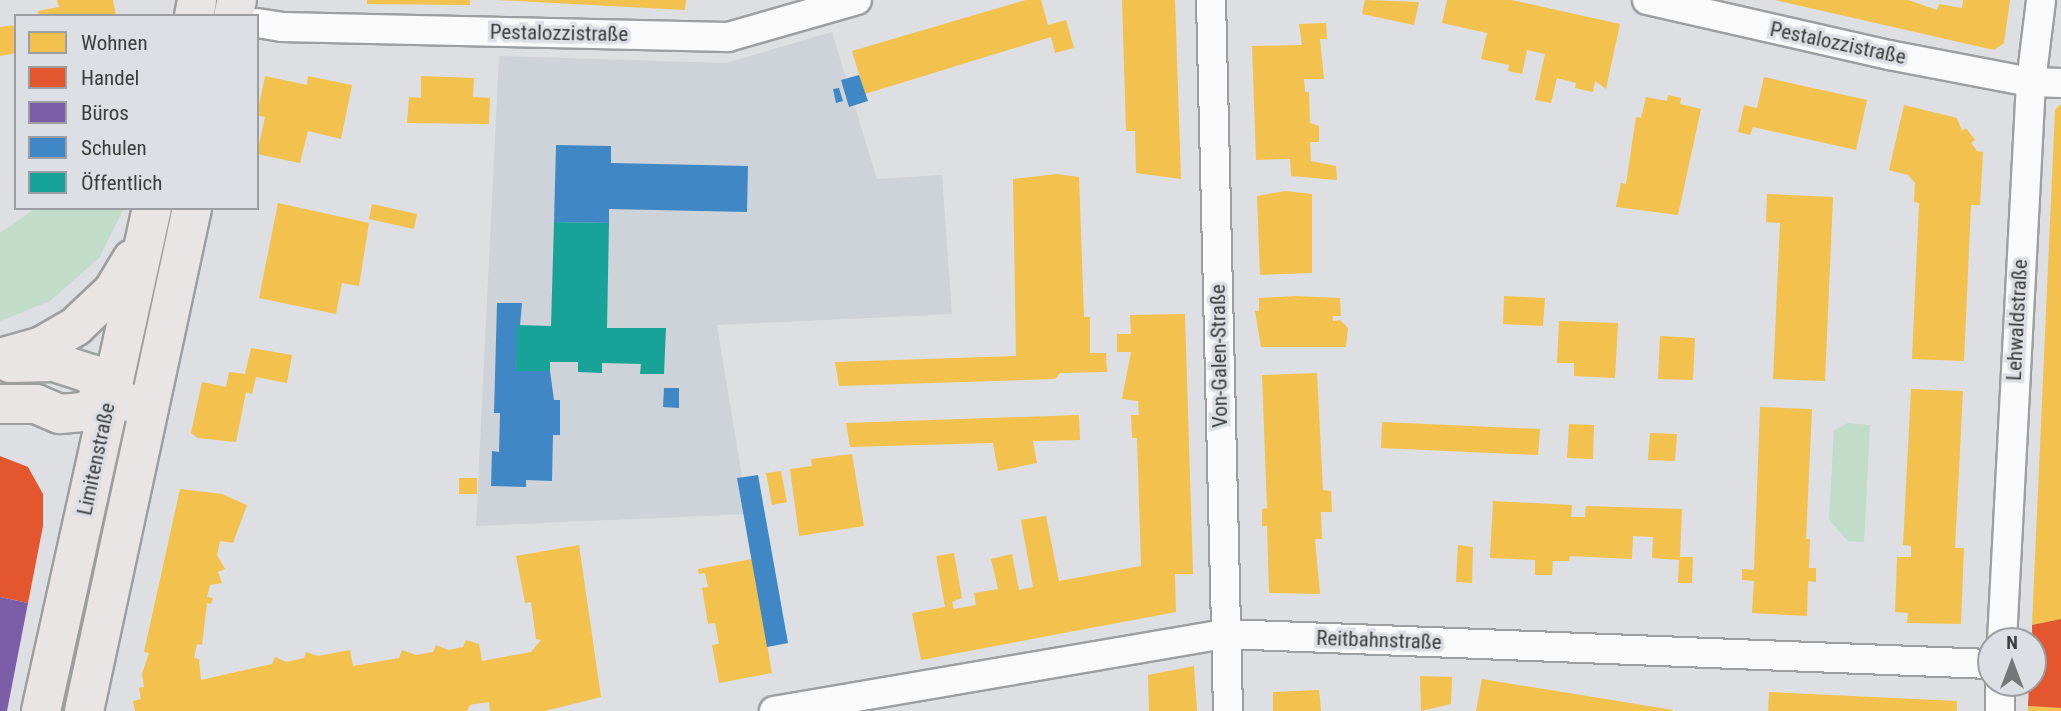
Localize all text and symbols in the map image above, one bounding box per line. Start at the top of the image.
legend [14,14,259,210]
street label: Pestalozzistraße [1768,16,1908,70]
street label: Pestalozzistraße [490,19,628,47]
text: Wohnen [81,31,148,55]
text: Handel [81,66,139,90]
text: Büros [81,101,129,125]
text: Schulen [81,136,147,160]
text: Öffentlich [81,171,162,195]
street label: Lehwaldstraße [2001,259,2033,381]
street label: Von-Galen-Straße [1205,284,1233,428]
street label: Limitenstraße [72,400,120,518]
street label: Reitbahnstraße [1316,625,1442,655]
north arrow [1977,627,2047,697]
text: N [2006,631,2018,654]

